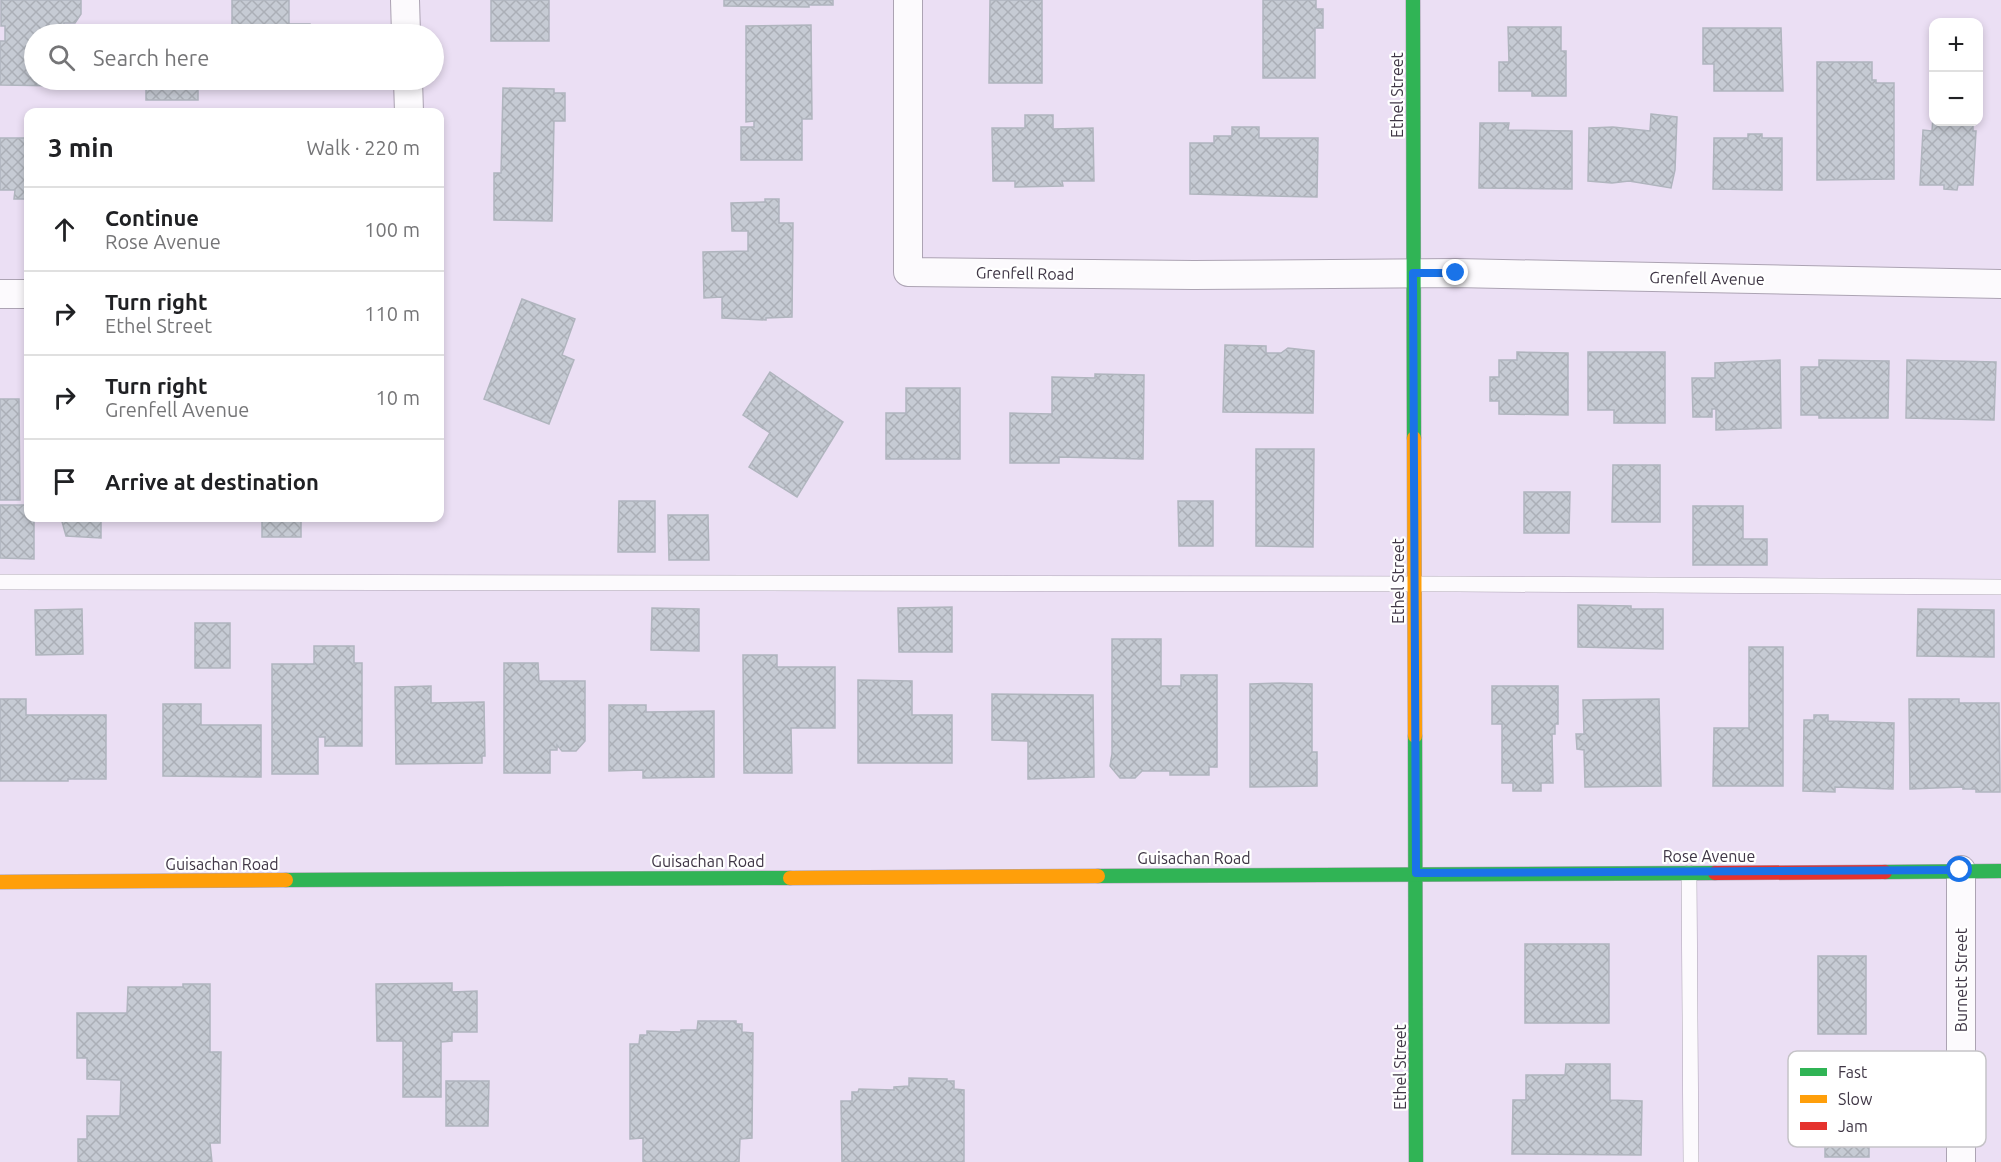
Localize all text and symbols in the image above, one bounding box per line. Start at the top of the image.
map controls [1929,18,1983,126]
button: + [1929,18,1983,72]
search box [24,24,444,90]
icon: search [45,41,78,74]
text: Search here [93,45,209,70]
street label: Ethel Street [1388,51,1406,138]
button: − [1929,72,1983,126]
text: 3 min [48,133,114,162]
text: Walk · 220 m [307,136,420,159]
text: Continue [105,205,199,230]
icon: ahead [48,213,81,246]
text: 100 m [364,218,420,241]
text: Rose Avenue [105,230,221,253]
route end [1442,259,1468,285]
street label: Grenfell Road [976,263,1074,283]
street label: Grenfell Avenue [1649,268,1765,288]
text: Turn right [105,289,207,314]
icon: right [48,297,81,330]
text: 110 m [364,302,420,325]
text: Ethel Street [105,314,212,337]
text: Turn right [105,373,207,398]
icon: right [48,381,81,414]
text: 10 m [376,386,420,409]
text: Grenfell Avenue [105,398,249,421]
icon: arrive [48,465,81,498]
text: Arrive at destination [105,469,319,494]
street label: Ethel Street [1389,537,1407,624]
street label: Rose Avenue [1663,847,1755,865]
street label: Guisachan Road [1137,849,1251,867]
street label: Guisachan Road [651,852,765,870]
street label: Guisachan Road [165,855,279,873]
route start [1946,856,1972,882]
street label: Burnett Street [1952,927,1970,1032]
street label: Ethel Street [1391,1023,1409,1110]
legend [1788,1051,1986,1147]
text: Fast [1838,1063,1868,1081]
text: Slow [1838,1090,1873,1108]
text: Jam [1838,1117,1868,1135]

